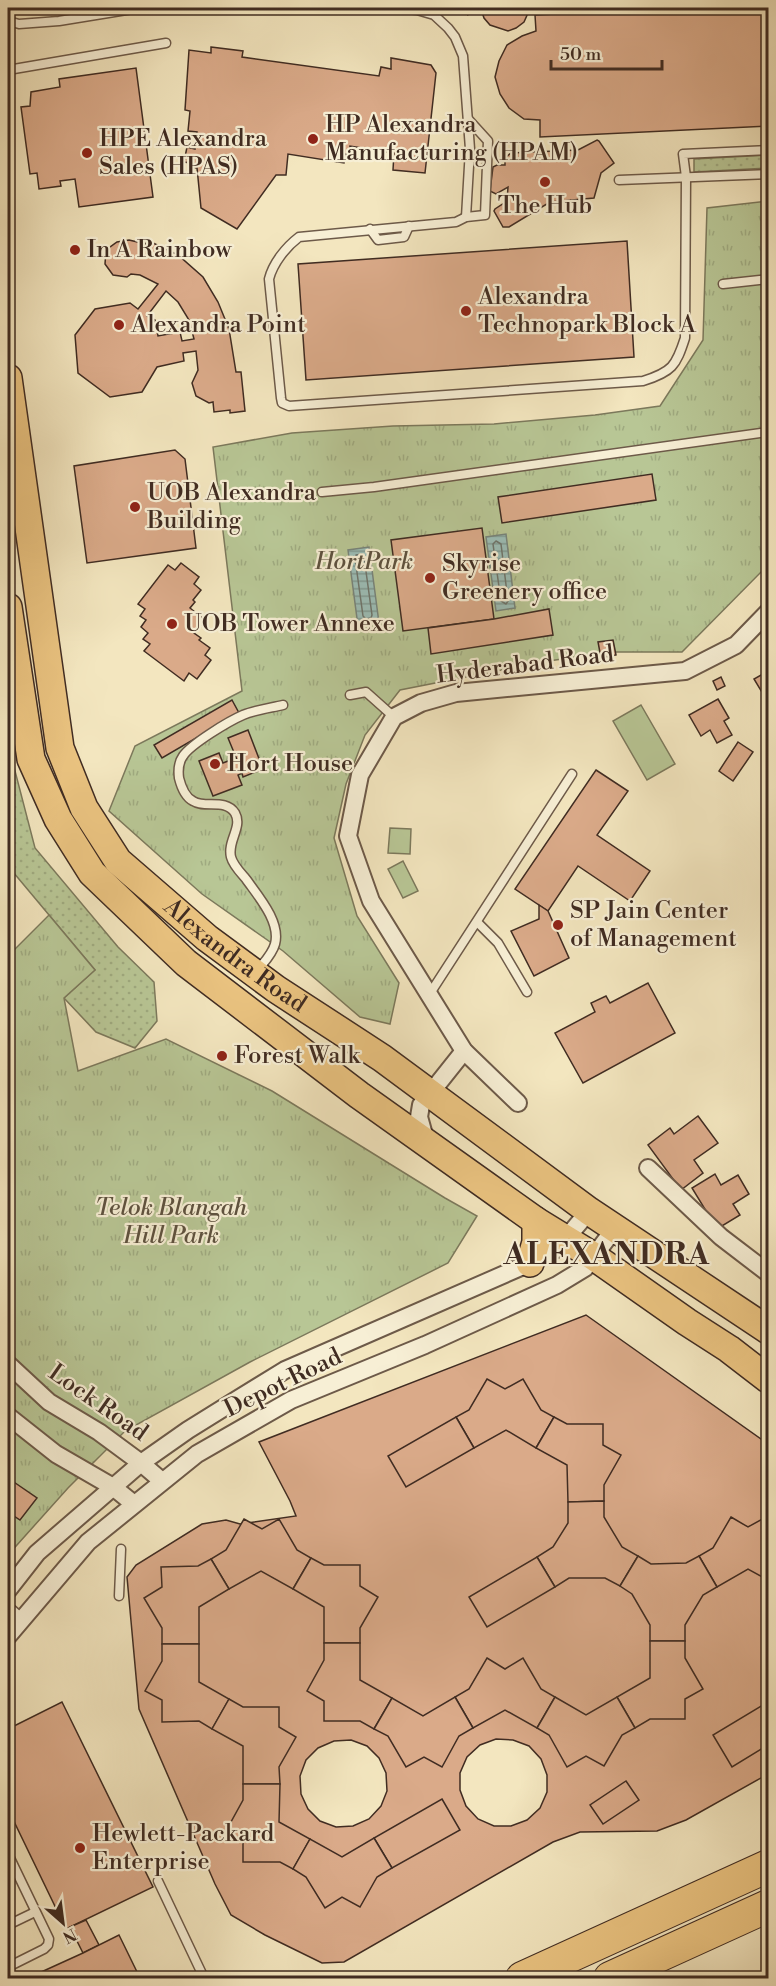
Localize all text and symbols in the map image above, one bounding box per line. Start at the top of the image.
scale bar [551,33,662,71]
text: 50 m [560,43,602,66]
place label: HP Alexandra Manufacturing (HPAM) [325,110,578,168]
place label: HPE Alexandra Sales (HPAS) [99,124,268,182]
marker: HP Alexandra Manufacturing (HPAM) [306,132,320,146]
marker: HPE Alexandra Sales (HPAS) [80,146,94,160]
marker: The Hub [538,175,552,189]
place label: The Hub [498,191,592,221]
place label: In A Rainbow [87,235,233,265]
marker: In A Rainbow [68,243,82,257]
place label: Alexandra Technopark Block A [477,282,696,340]
marker: Alexandra Technopark Block A [459,304,473,318]
place label: Alexandra Point [130,310,306,340]
marker: Alexandra Point [112,318,126,332]
place label: UOB Alexandra Building [146,478,317,536]
marker: UOB Alexandra Building [128,500,142,514]
park label: HortPark [314,547,413,577]
place label: Skyrise Greenery office [442,549,607,607]
marker: Skyrise Greenery office [423,571,437,585]
place label: UOB Tower Annexe [184,609,395,639]
marker: UOB Tower Annexe [165,617,179,631]
street label: Hyderabad Road [435,639,616,691]
place label: Hort House [227,749,353,779]
marker: Hort House [208,757,222,771]
street label: Alexandra Road [157,892,312,1020]
place label: SP Jain Center of Management [570,896,737,954]
marker: SP Jain Center of Management [551,918,565,932]
place label: Forest Walk [234,1041,361,1071]
marker: Forest Walk [215,1049,229,1063]
park label: Telok Blangah Hill Park [95,1193,248,1251]
district label: ALEXANDRA [502,1236,711,1274]
street label: Depot Road [219,1342,347,1424]
street label: Lock Road [42,1358,154,1448]
place label: Hewlett-Packard Enterprise [92,1819,275,1877]
marker: Hewlett-Packard Enterprise [73,1841,87,1855]
north arrow [33,1893,93,1953]
text: N [59,1924,80,1947]

